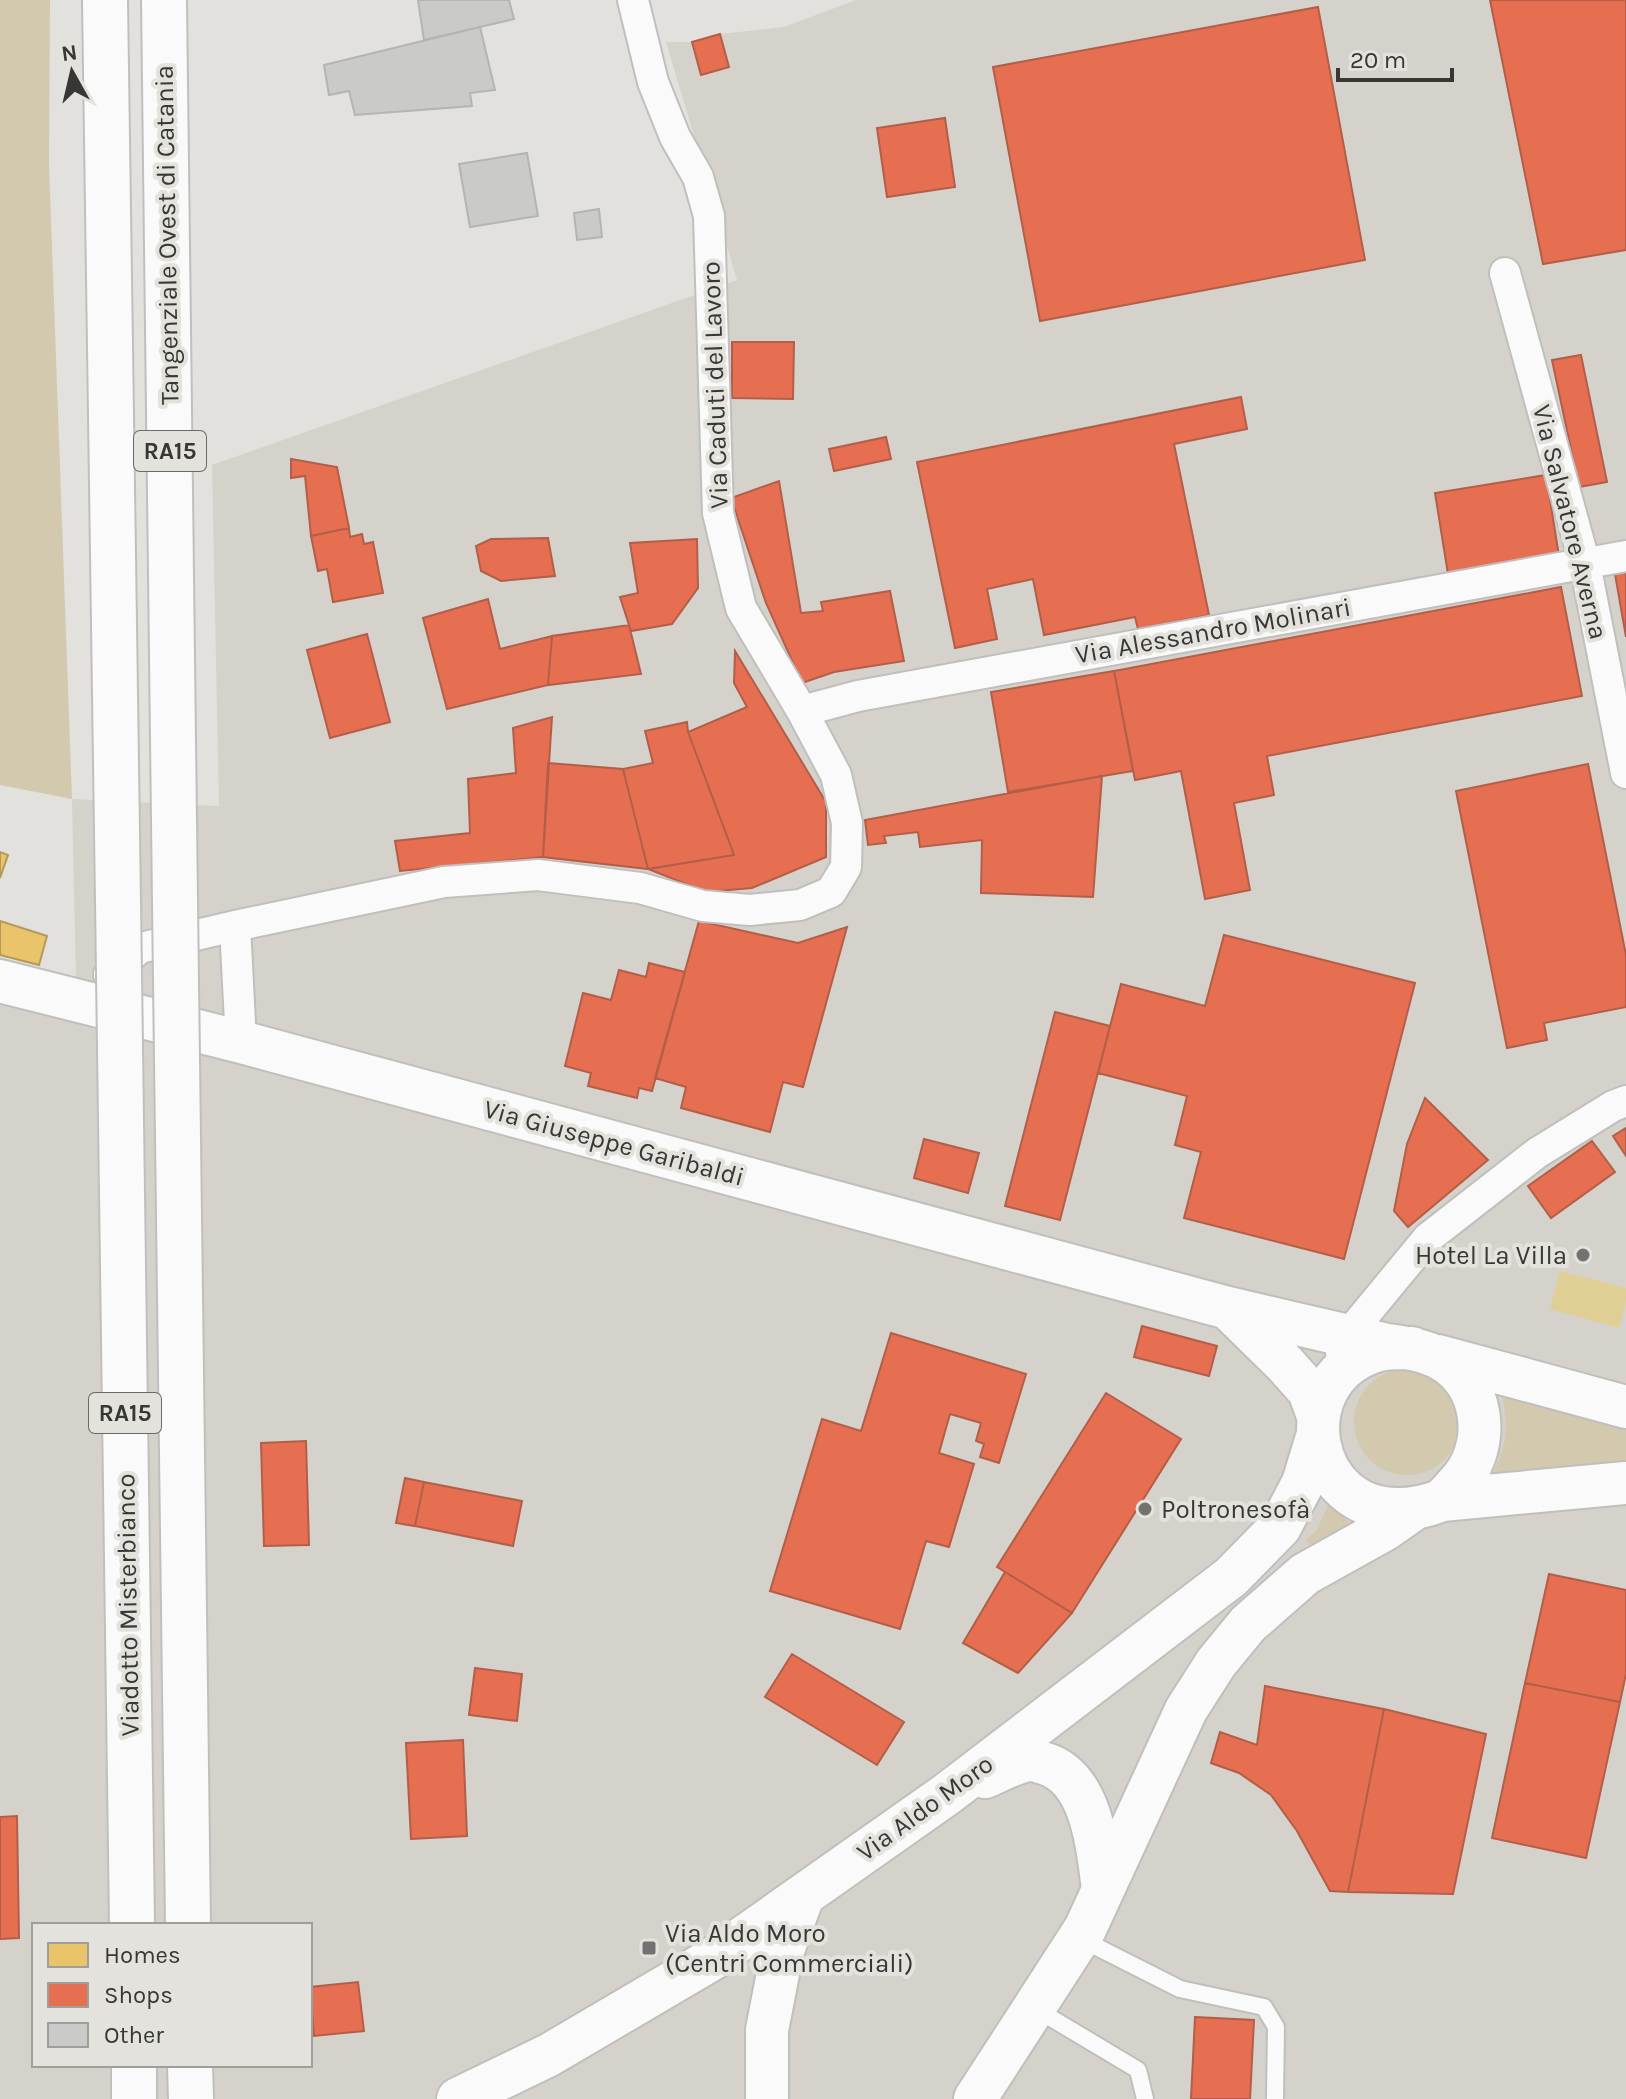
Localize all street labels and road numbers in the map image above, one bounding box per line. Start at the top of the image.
street label: Tangenziale Ovest di Catania [149,65,185,405]
street label: Via Caduti del Lavoro [695,261,735,509]
street label: Via Salvatore Averna [1526,401,1614,643]
road number: RA15 [134,431,206,471]
street label: Via Alessandro Molinari [1073,591,1353,671]
street label: Via Giuseppe Garibaldi [480,1093,748,1193]
road number: RA15 [89,1393,161,1433]
street label: Viadotto Misterbianco [110,1473,146,1737]
street label: Via Aldo Moro [851,1748,999,1868]

